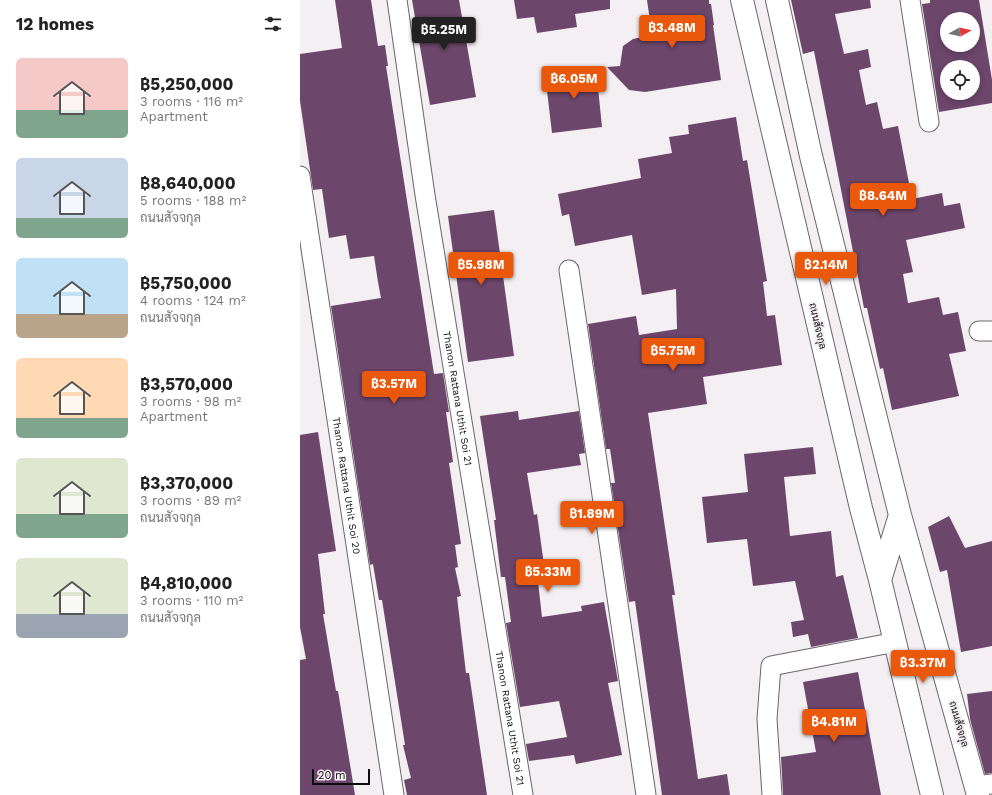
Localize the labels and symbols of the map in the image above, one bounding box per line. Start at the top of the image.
north arrow [940,12,980,52]
pin: ฿3.48M [639,15,705,49]
pin: ฿5.25M [411,17,477,51]
pin: ฿6.05M [541,66,607,100]
pin: ฿8.64M [850,183,916,217]
pin: ฿5.98M [448,252,514,286]
pin: ฿2.14M [793,252,859,286]
street label: ถนนสัจจกุล [805,302,830,351]
street label: Thanon Rattana Uthit Soi 21 [442,330,475,466]
pin: ฿5.75M [640,338,706,372]
pin: ฿3.57M [361,371,427,405]
street label: Thanon Rattana Uthit Soi 20 [331,416,363,555]
pin: ฿1.89M [559,501,625,535]
pin: ฿5.33M [515,559,581,593]
street label: Thanon Rattana Uthit Soi 21 [494,650,527,786]
pin: ฿3.37M [890,650,956,684]
street label: ถนนสัจจกุล [945,700,972,749]
pin: ฿4.81M [801,709,867,743]
scale bar [312,767,370,786]

